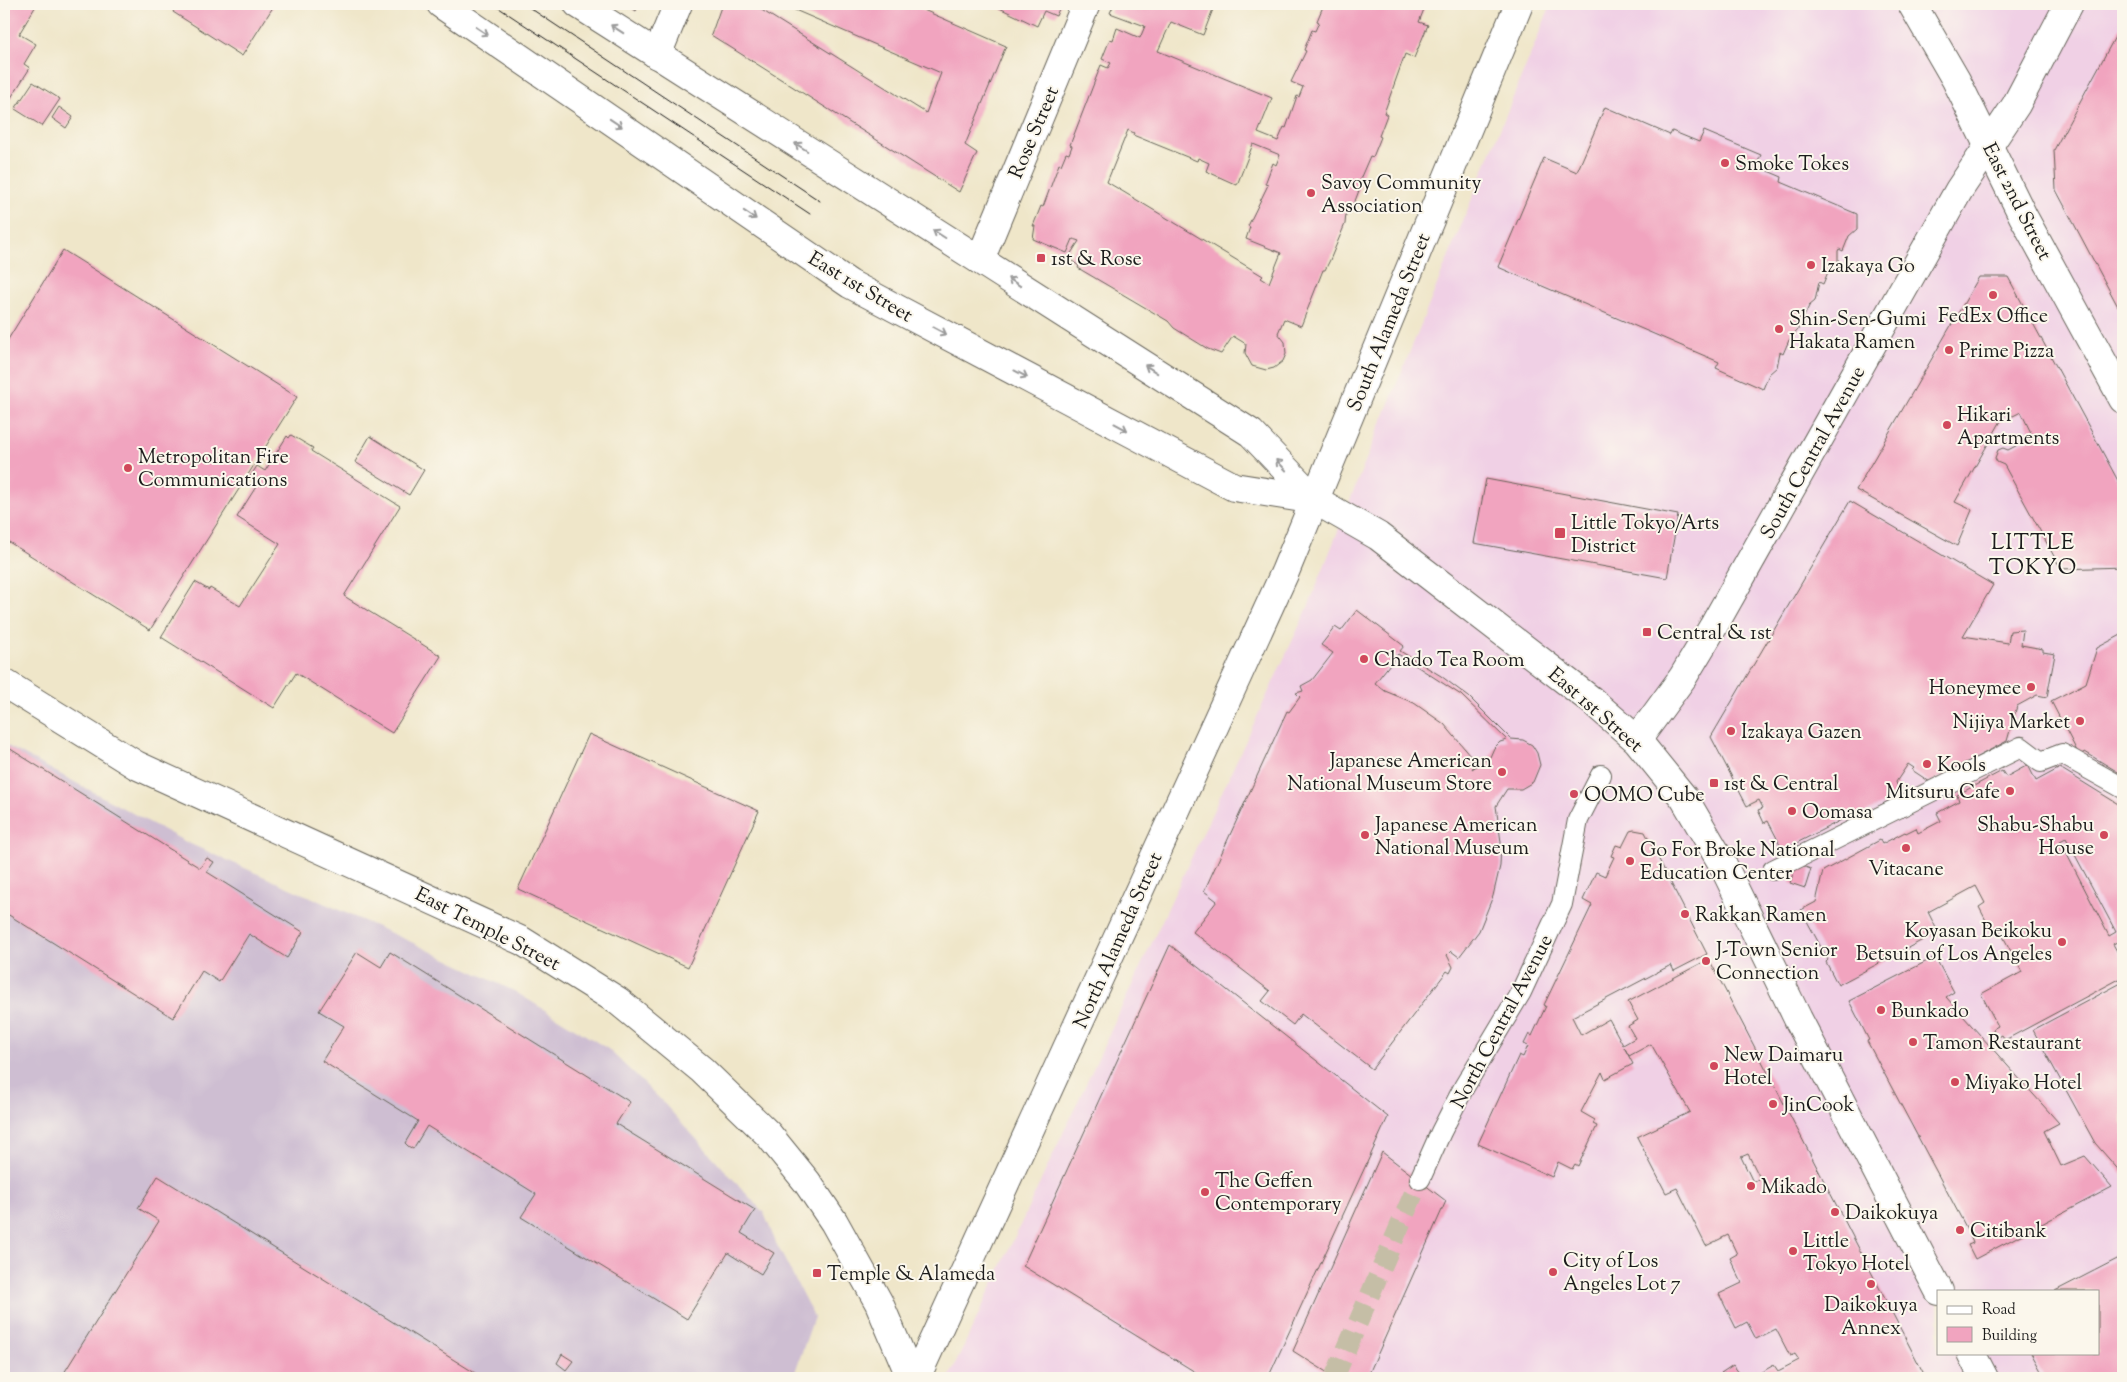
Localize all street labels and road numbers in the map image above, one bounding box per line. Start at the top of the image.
street label: Rose Street [1003,82,1068,184]
street label: East 2nd Street [1974,138,2058,266]
street label: South Alameda Street [1341,229,1439,417]
street label: East 1st Street [802,245,918,331]
street label: South Central Avenue [1754,361,1874,545]
street label: East 1st Street [1540,661,1648,761]
street label: North Alameda Street [1067,848,1171,1034]
street label: East Temple Street [409,881,565,979]
street label: North Central Avenue [1445,930,1561,1114]

